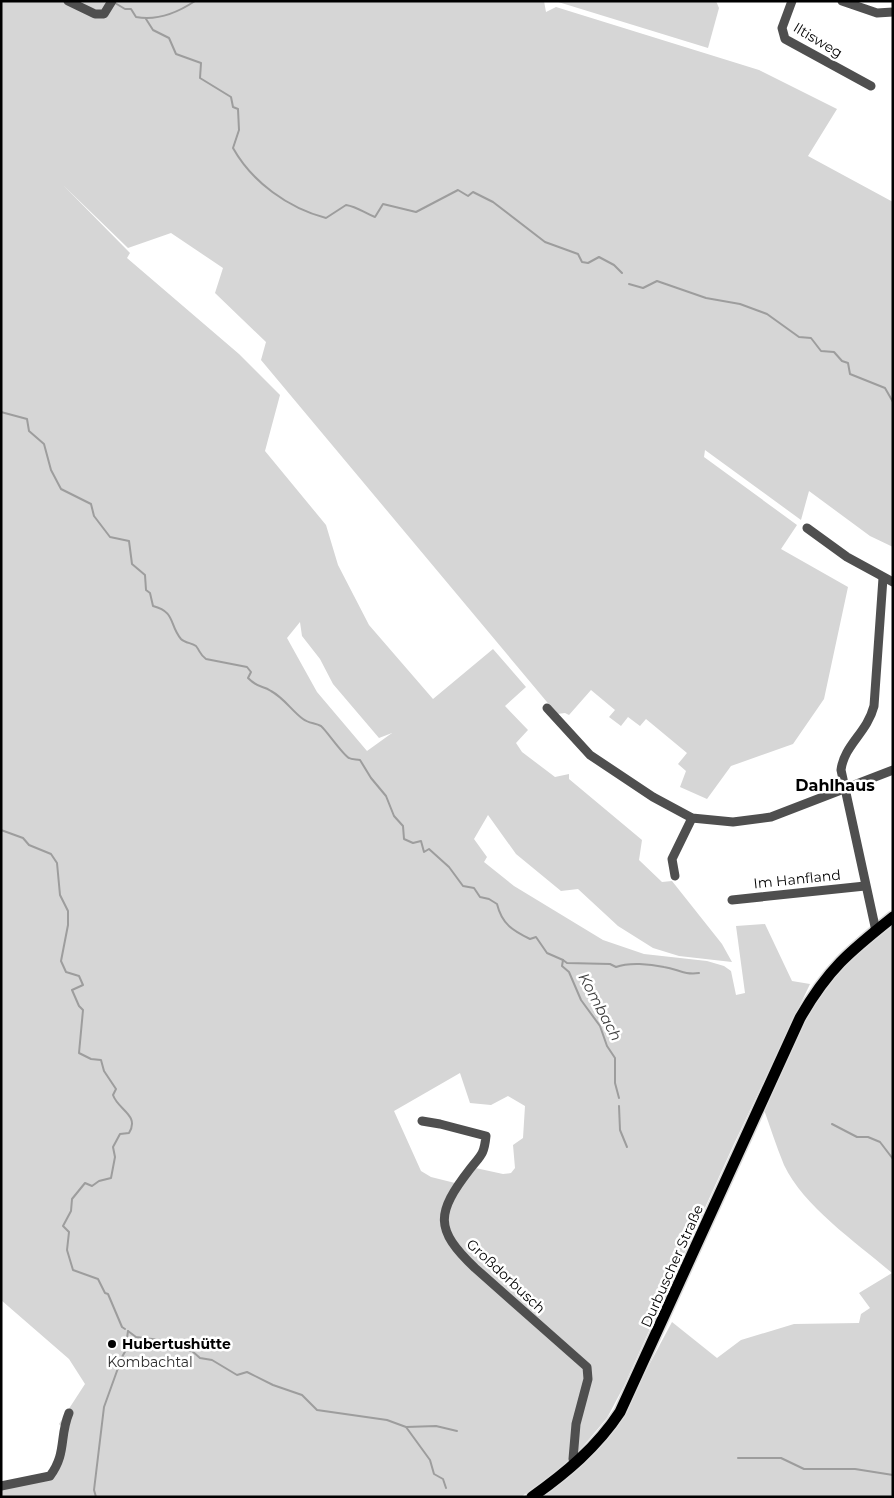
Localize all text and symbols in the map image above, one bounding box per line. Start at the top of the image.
street label: Iltisweg [790,18,846,62]
district label: Dahlhaus [795,776,875,795]
street label: Im Hanfland [752,865,842,893]
water label: Kombach [575,969,626,1044]
street label: Durbuscher Straße [637,1202,707,1330]
street label: Großdorbusch [463,1235,549,1317]
place label: Hubertushütte [122,1335,231,1353]
marker: Hubertushütte [106,1338,118,1350]
park label: Kombachtal [107,1353,193,1371]

